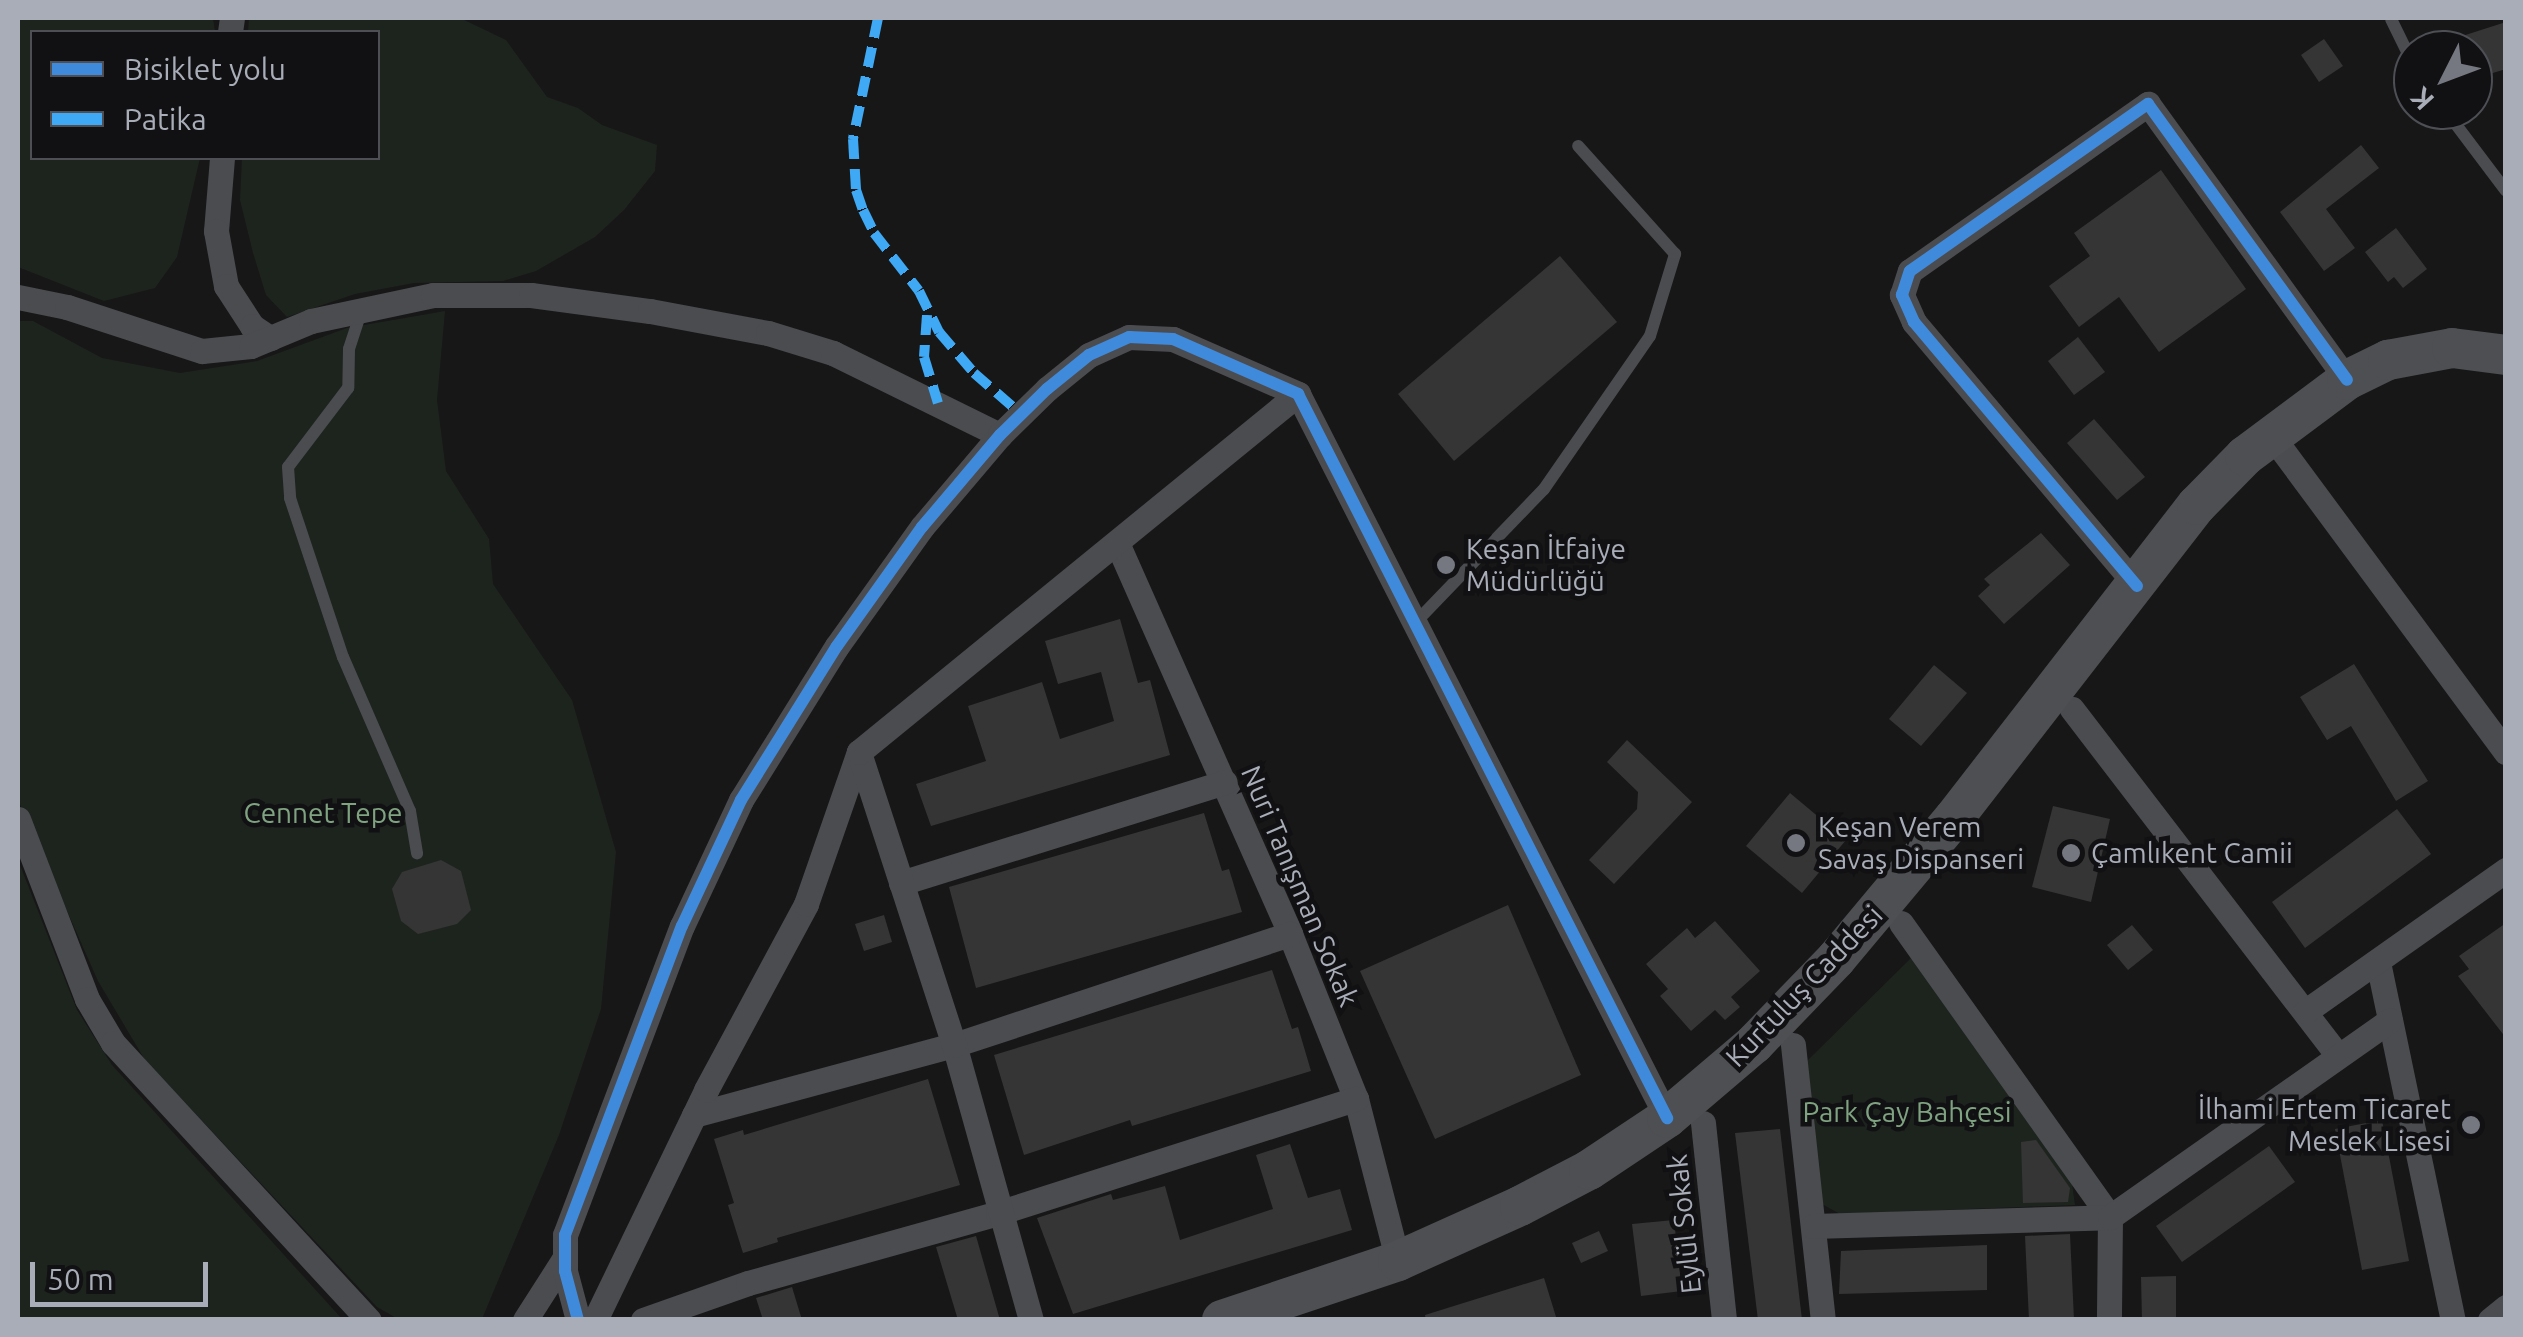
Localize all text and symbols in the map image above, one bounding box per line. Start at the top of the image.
legend [30,30,380,160]
north arrow [2393,30,2493,130]
text: Bisiklet yolu [124,52,286,86]
text: K [2404,82,2440,116]
text: Patika [124,102,207,136]
place label: Keşan İtfaiye Müdürlüğü [1466,532,1626,598]
marker: Keşan İtfaiye Müdürlüğü [1435,554,1457,576]
street label: Nuri Tanışman Sokak [1234,761,1366,1011]
park label: Cennet Tepe [244,796,402,830]
place label: Keşan Verem Savaş Dispanseri [1818,810,2024,876]
marker: Keşan Verem Savaş Dispanseri [1783,830,1809,856]
place label: Çamlıkent Camii [2091,836,2293,870]
marker: Çamlıkent Camii [2060,842,2082,864]
street label: Kurtuluş Caddesi [1719,898,1889,1074]
place label: İlhami Ertem Ticaret Meslek Lisesi [2198,1092,2451,1158]
park label: Park Çay Bahçesi [1802,1095,2012,1129]
marker: İlhami Ertem Ticaret Meslek Lisesi [2460,1114,2482,1136]
street label: Eylül Sokak [1660,1153,1708,1295]
scale bar [35,1242,212,1304]
text: 50 m [47,1262,114,1296]

